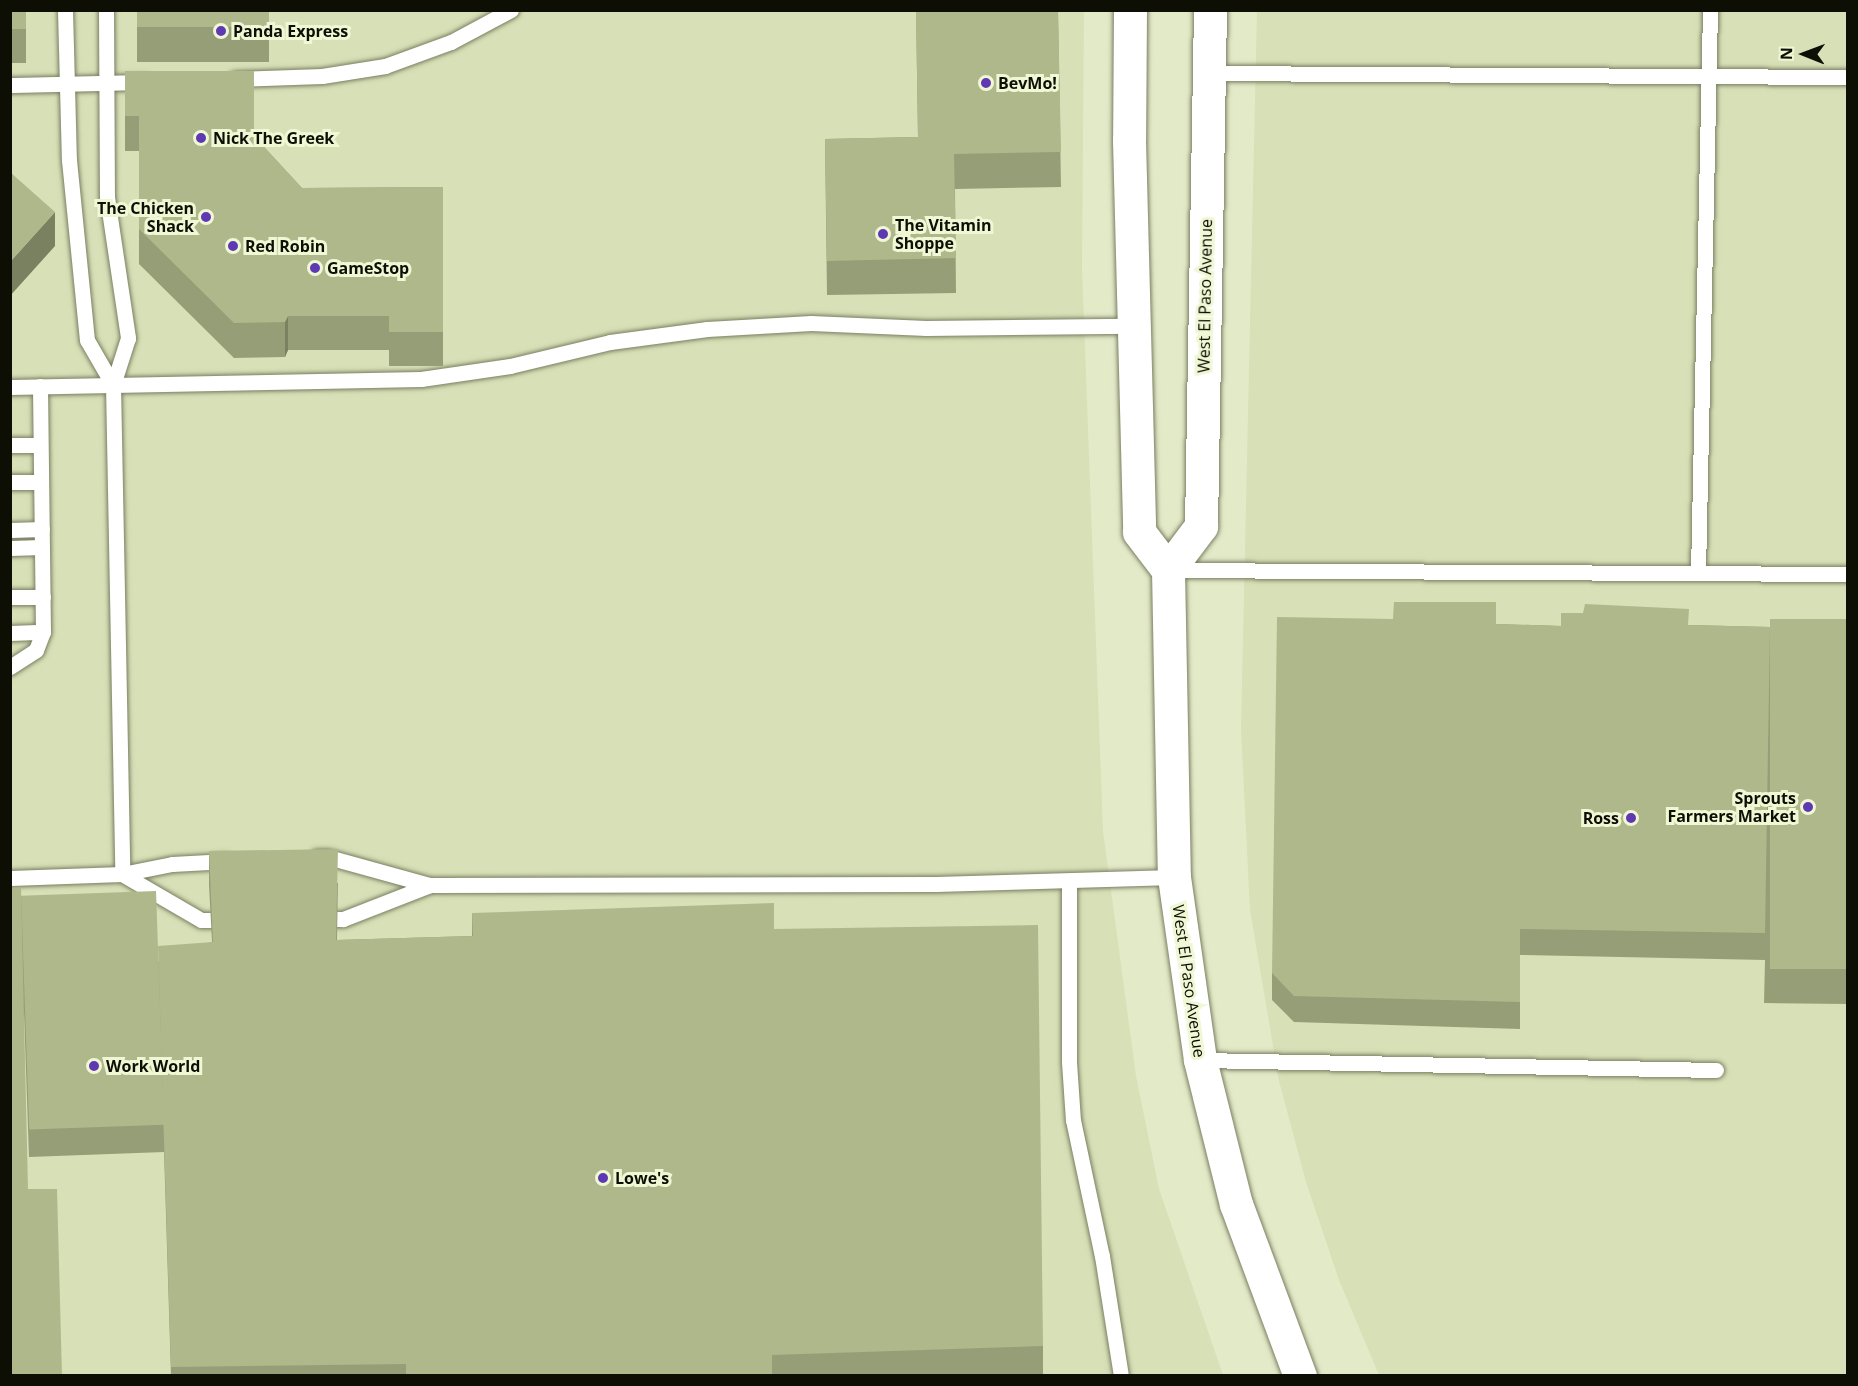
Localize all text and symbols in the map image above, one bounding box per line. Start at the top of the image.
place label: Panda Express [233,21,348,41]
marker: Panda Express [214,24,228,38]
north arrow [1774,24,1834,84]
text: N [1775,47,1797,60]
place label: BevMo! [998,73,1057,93]
marker: BevMo! [979,76,993,90]
place label: Nick The Greek [213,128,334,148]
marker: Nick The Greek [194,131,208,145]
place label: The Chicken Shack [97,198,194,236]
marker: The Chicken Shack [199,210,213,224]
place label: The Vitamin Shoppe [895,215,991,253]
street label: West El Paso Avenue [1194,219,1216,373]
marker: The Vitamin Shoppe [876,227,890,241]
place label: Red Robin [245,236,325,256]
marker: Red Robin [226,239,240,253]
place label: GameStop [327,258,409,278]
marker: GameStop [308,261,322,275]
place label: Sprouts Farmers Market [1667,788,1796,826]
marker: Sprouts Farmers Market [1801,800,1815,814]
place label: Ross [1583,808,1619,828]
marker: Ross [1624,811,1638,825]
street label: West El Paso Avenue [1169,903,1209,1059]
place label: Work World [106,1056,200,1076]
marker: Work World [87,1059,101,1073]
place label: Lowe's [615,1168,669,1188]
marker: Lowe's [596,1171,610,1185]

